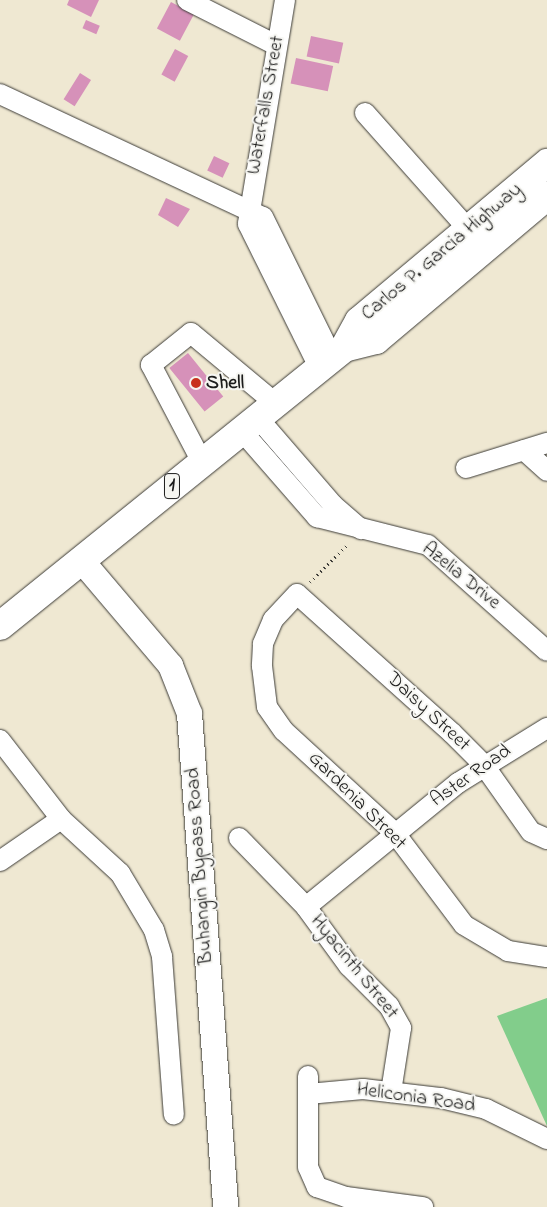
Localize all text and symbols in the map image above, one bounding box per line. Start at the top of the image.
street label: Waterfalls Street [242,34,290,176]
street label: Carlos P. Garcia Highway [357,178,527,326]
place label: Shell [206,371,244,395]
marker: Shell [190,377,202,389]
road number: 1 [163,470,181,502]
street label: Azelia Drive [417,537,505,615]
street label: Daisy Street [381,667,475,757]
street label: Aster Road [426,740,516,812]
street label: Gardenia Street [303,747,411,855]
street label: Buhangin Bypass Road [181,767,219,965]
street label: Hyacinth Street [305,910,403,1024]
street label: Heliconia Road [355,1078,477,1118]

